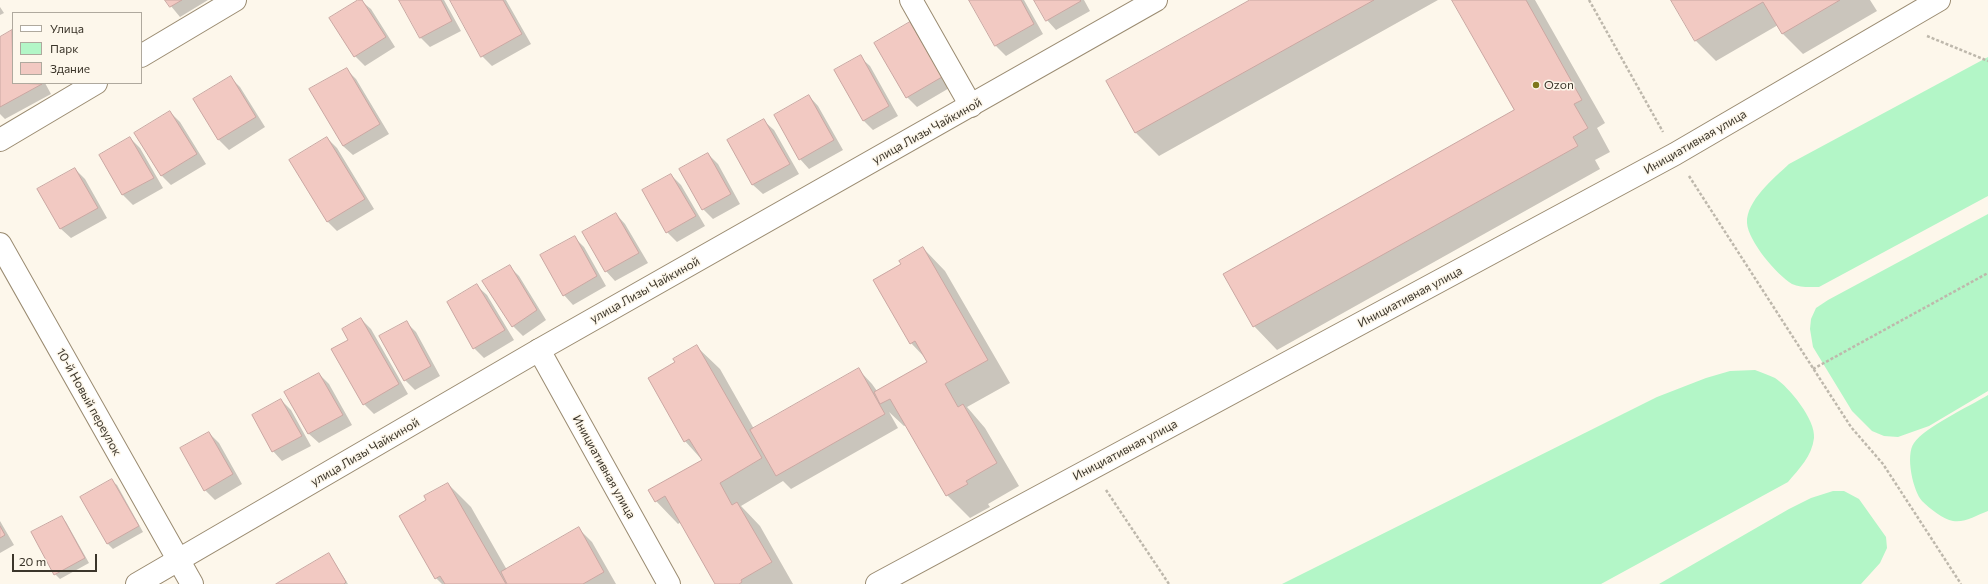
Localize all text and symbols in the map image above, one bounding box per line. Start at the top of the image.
legend [12,12,142,84]
text: Улица [50,21,84,35]
text: Парк [50,41,79,55]
text: Здание [50,61,90,75]
place label: Ozon [1544,78,1574,92]
marker: Ozon [1531,80,1541,90]
street label: улица Лизы Чайкиной [870,95,984,167]
street label: Инициативная улица [1641,107,1749,177]
street label: улица Лизы Чайкиной [588,254,702,326]
street label: Инициативная улица [1355,263,1465,331]
street label: 10-й Новый переулок [54,346,124,458]
street label: Инициативная улица [570,413,638,521]
street label: улица Лизы Чайкиной [308,415,422,489]
street label: Инициативная улица [1070,416,1180,484]
scale bar [14,546,99,572]
text: 20 m [19,554,46,568]

